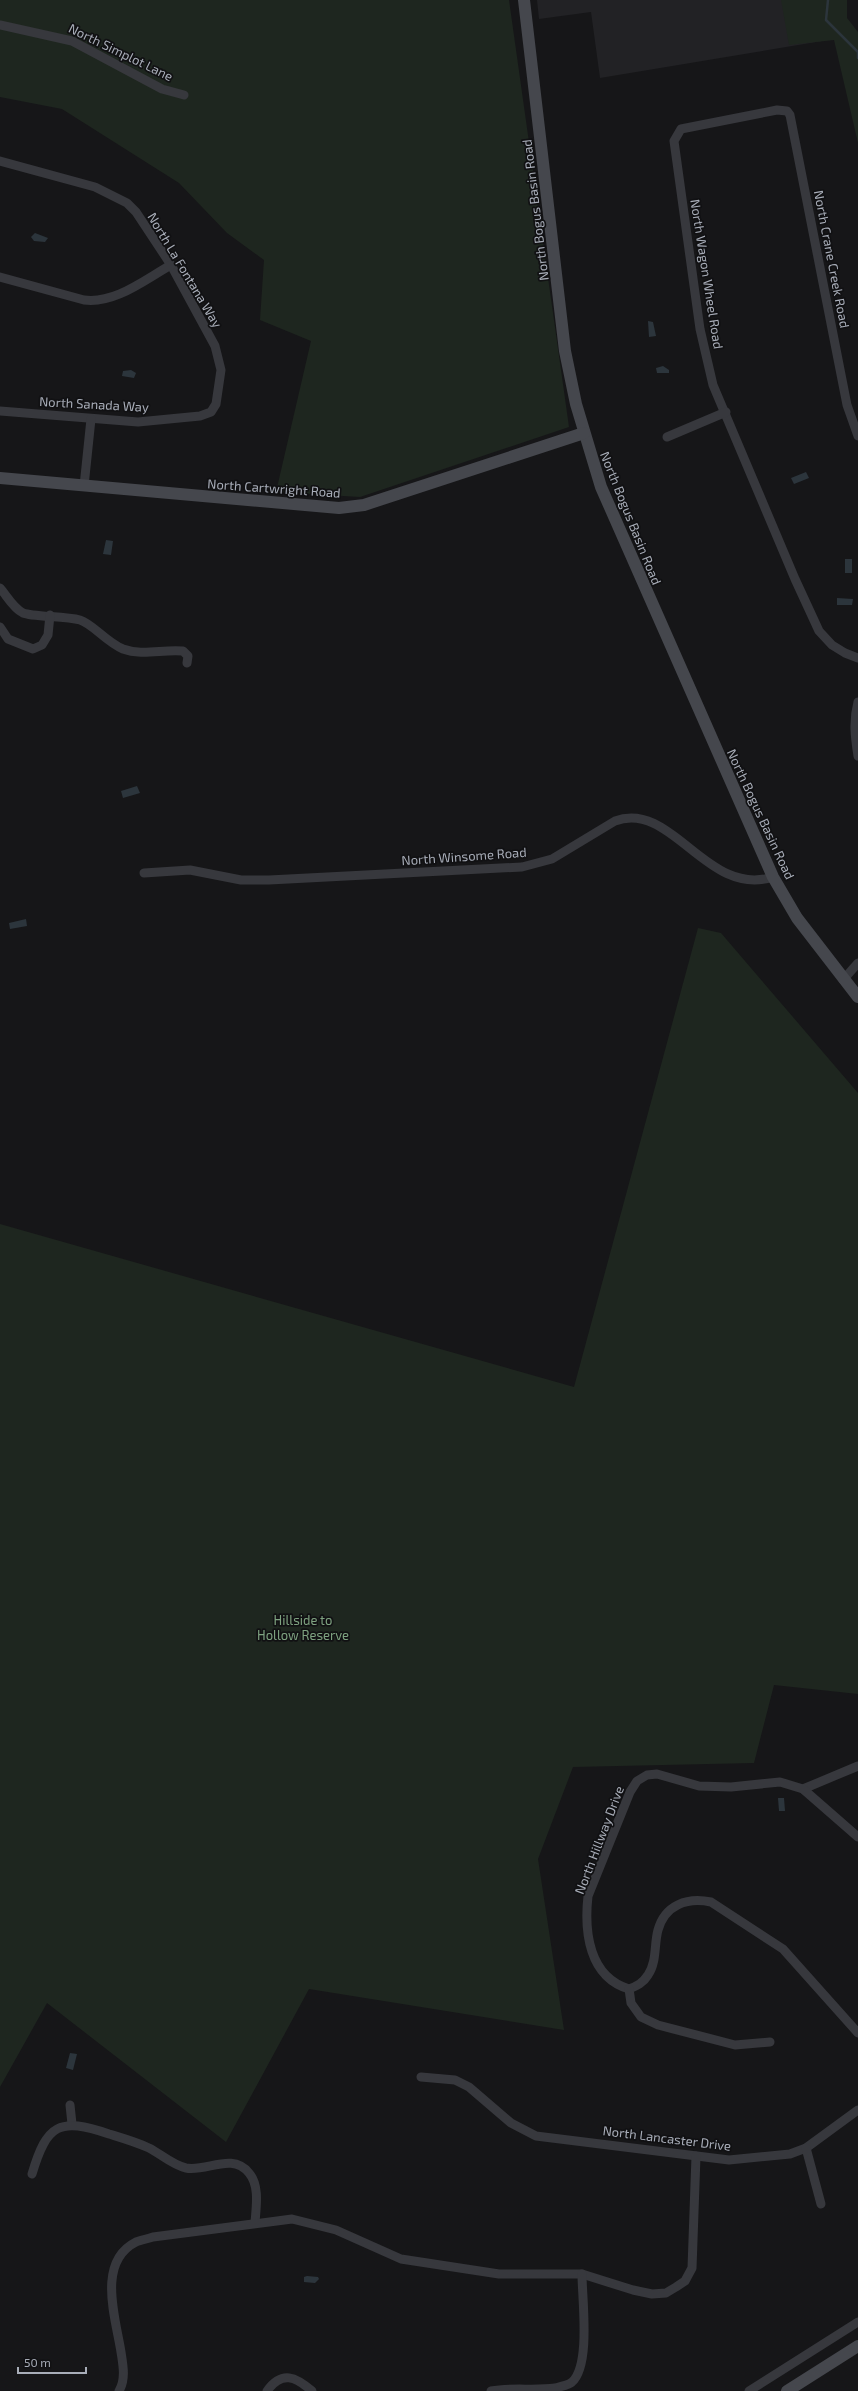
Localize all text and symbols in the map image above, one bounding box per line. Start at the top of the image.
street label: North Simplot Lane [66,20,176,84]
street label: North Bogus Basin Road [518,138,552,282]
street label: North Crane Creek Road [811,189,853,329]
street label: North Wagon Wheel Road [687,198,727,350]
street label: North La Fontana Way [144,210,226,330]
street label: North Sanada Way [39,393,149,415]
street label: North Bogus Basin Road [597,449,665,587]
street label: North Cartwright Road [207,475,341,501]
street label: North Bogus Basin Road [724,746,798,882]
street label: North Winsome Road [401,844,527,868]
park label: Hillside to Hollow Reserve [257,1612,349,1643]
street label: North Hillway Drive [571,1784,627,1896]
street label: North Lancaster Drive [602,2122,732,2154]
scale bar [18,2349,86,2375]
text: 50 m [24,2355,51,2369]

